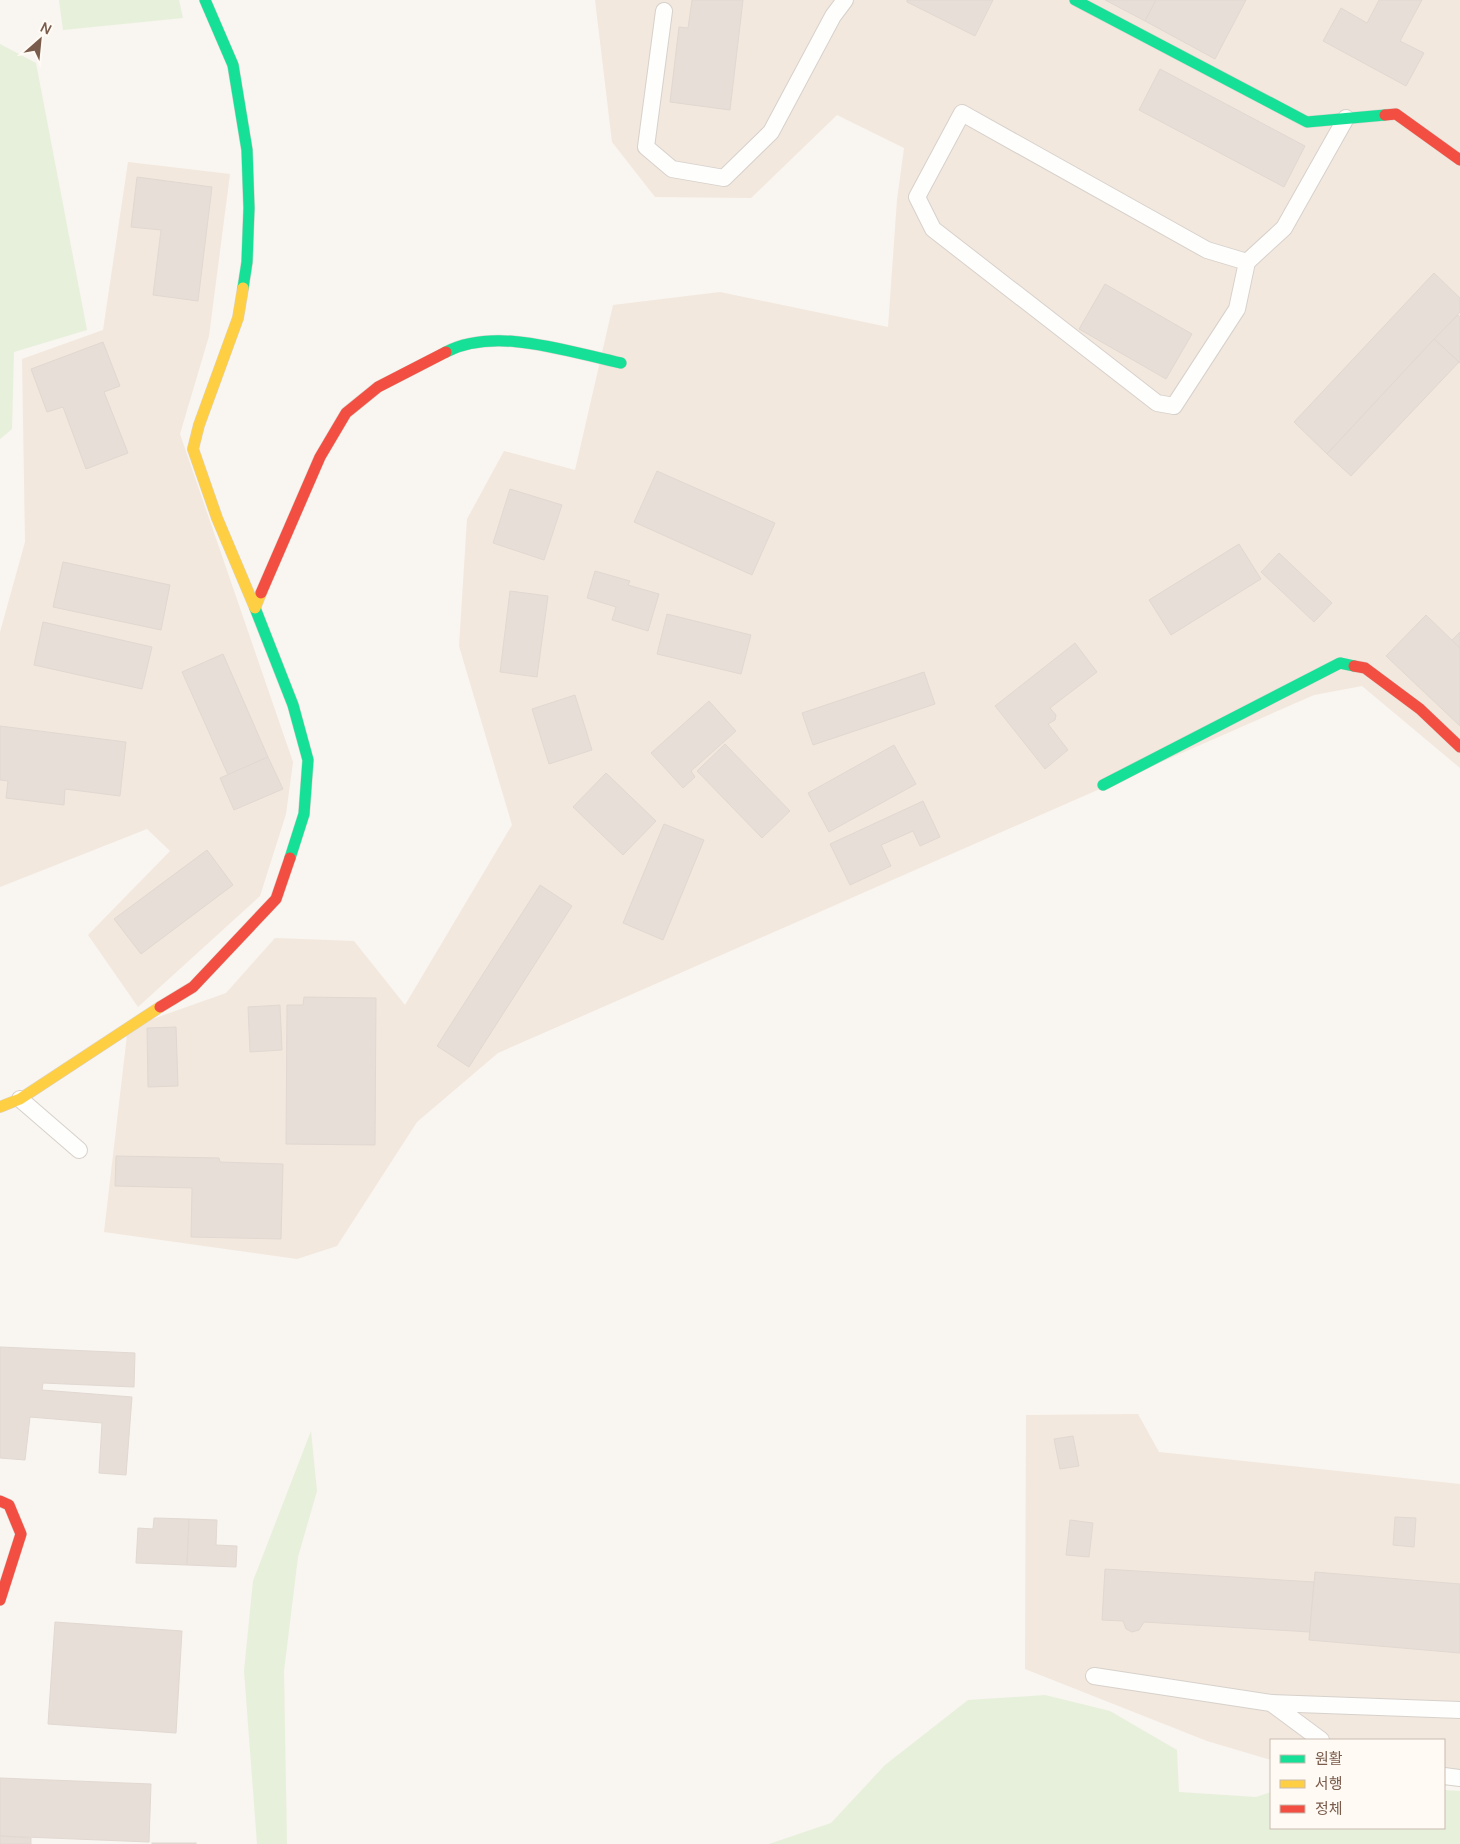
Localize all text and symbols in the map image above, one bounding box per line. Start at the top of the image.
north arrow [15,15,65,65]
text: N [37,17,55,39]
legend [1270,1739,1445,1829]
text: 원활 [1315,1748,1343,1769]
text: 서행 [1315,1773,1343,1794]
text: 정체 [1315,1798,1343,1819]

